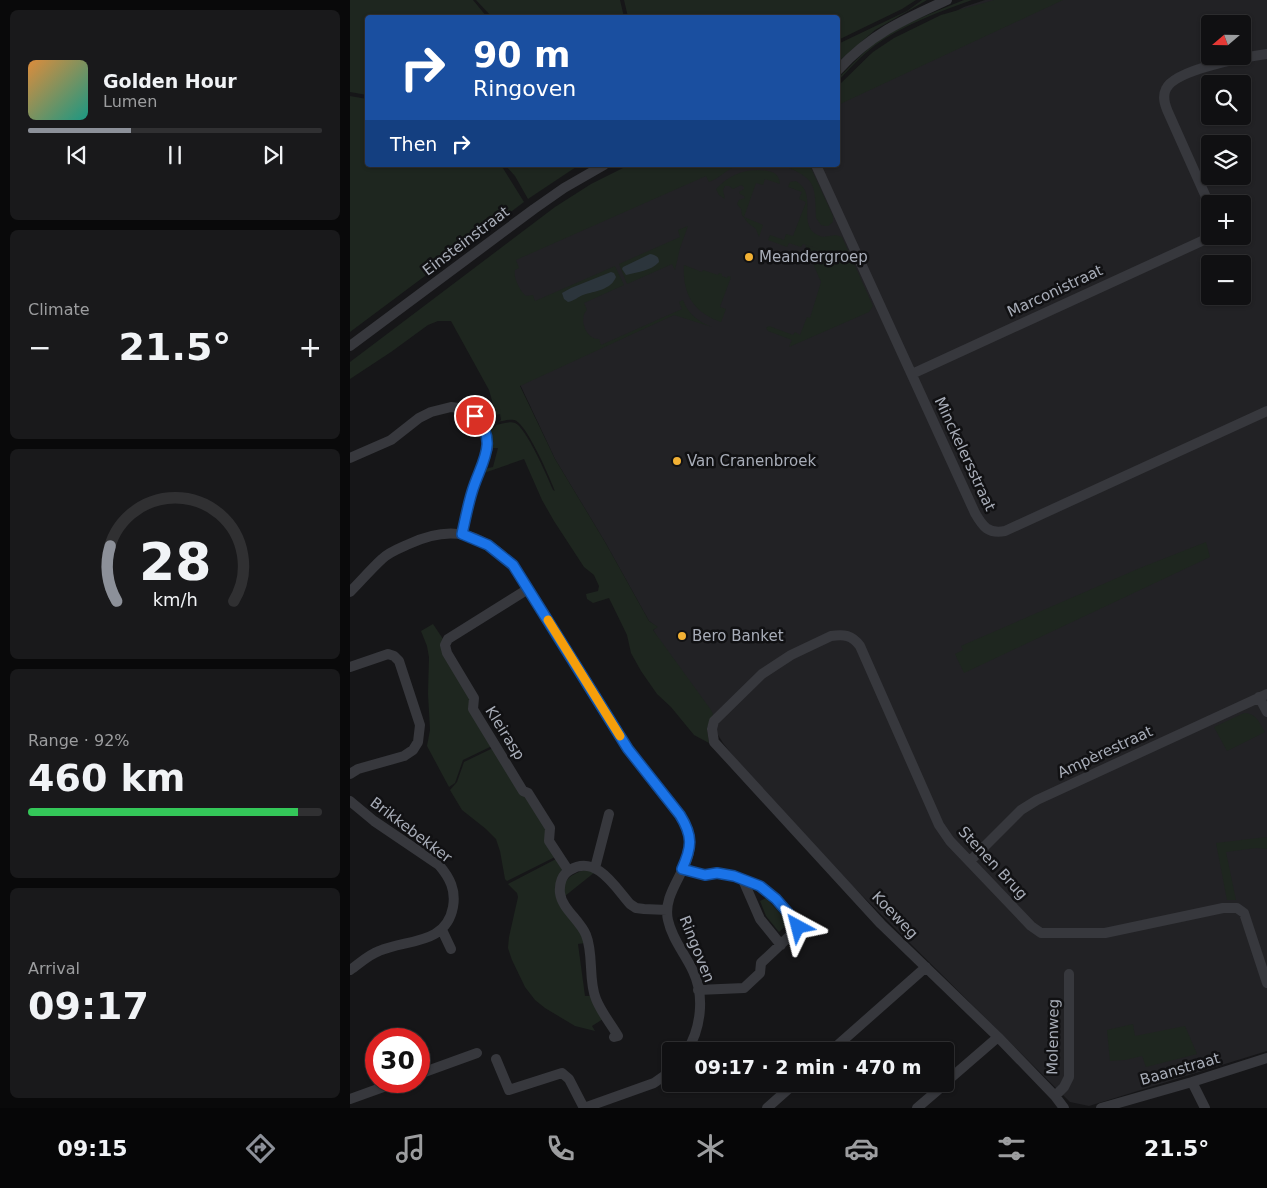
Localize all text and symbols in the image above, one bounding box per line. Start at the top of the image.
north arrow [1201,15,1251,65]
map controls [1201,15,1251,305]
icon: right [390,35,455,100]
text: 90 m [473,35,570,75]
text: Golden Hour [103,70,237,92]
button: search [1201,75,1251,125]
text: Ringoven [473,76,576,101]
text: Lumen [103,92,157,111]
icon: right [447,130,475,158]
text: Then [390,133,437,155]
button: layers [1201,135,1251,185]
icon: previous [63,141,91,169]
icon: pause [161,141,189,169]
icon: next [259,141,287,169]
button: + [1201,195,1251,245]
street label: Einsteinstraat [419,202,513,279]
place label: Meandergroep [759,248,868,266]
marker: Meandergroep [743,251,755,263]
button: − [1201,255,1251,305]
street label: Marconistraat [1004,261,1106,321]
text: Climate [28,300,90,319]
text: 21.5° [119,325,231,369]
text: − [28,331,51,364]
text: + [299,331,322,364]
street label: Minckelersstraat [931,394,999,514]
pin [454,395,496,437]
icon: arrive [461,402,489,430]
place label: Van Cranenbroek [687,452,816,470]
marker: Van Cranenbroek [671,455,683,467]
text: 28 [139,532,211,592]
text: km/h [152,589,198,610]
place label: Bero Banket [692,627,784,645]
marker: Bero Banket [676,630,688,642]
street label: Kleirasp [481,703,529,763]
street label: Ampèrestraat [1055,722,1155,782]
text: Range · 92% [28,731,130,750]
text: 460 km [28,756,185,800]
street label: Brikkebekker [367,793,456,867]
street label: Stenen Brug [955,823,1031,903]
street label: Koeweg [868,888,922,942]
position arrow [771,900,823,952]
street label: Ringoven [675,913,719,985]
text: Arrival [28,959,80,978]
text: 09:17 [28,984,149,1028]
street label: Molenweg [1043,999,1063,1075]
speed limit sign: 30 [365,1028,430,1093]
street label: Baanstraat [1138,1049,1222,1089]
text: 09:17 · 2 min · 470 m [694,1056,922,1078]
icon: directions [243,1131,278,1166]
icon: music [393,1131,428,1166]
icon: phone [543,1131,578,1166]
icon: climate [693,1131,728,1166]
icon: car [844,1131,879,1166]
icon: filters [994,1131,1029,1166]
text: 09:15 [58,1136,128,1161]
text: 21.5° [1144,1136,1209,1161]

